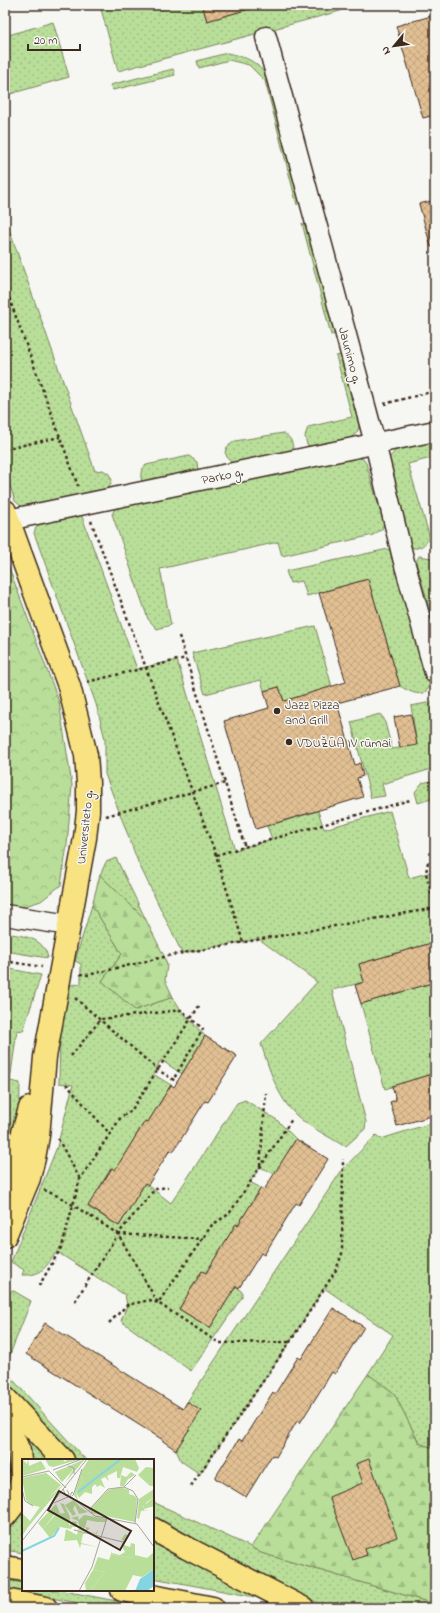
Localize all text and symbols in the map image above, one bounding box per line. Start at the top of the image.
scale bar [28,26,80,52]
north arrow [374,26,414,66]
text: 20 m [34,32,57,50]
text: N [377,43,395,57]
street label: Jaunimo g. [332,325,366,386]
street label: Parko g. [200,463,245,491]
place label: Jazz Pizza and Grill [285,696,340,730]
marker: Jazz Pizza and Grill [272,706,282,716]
place label: VDUŽŪA IV rūmai [296,734,391,753]
marker: VDUŽŪA IV rūmai [284,737,294,747]
street label: Universiteto g. [72,789,100,865]
inset map [22,1459,154,1591]

